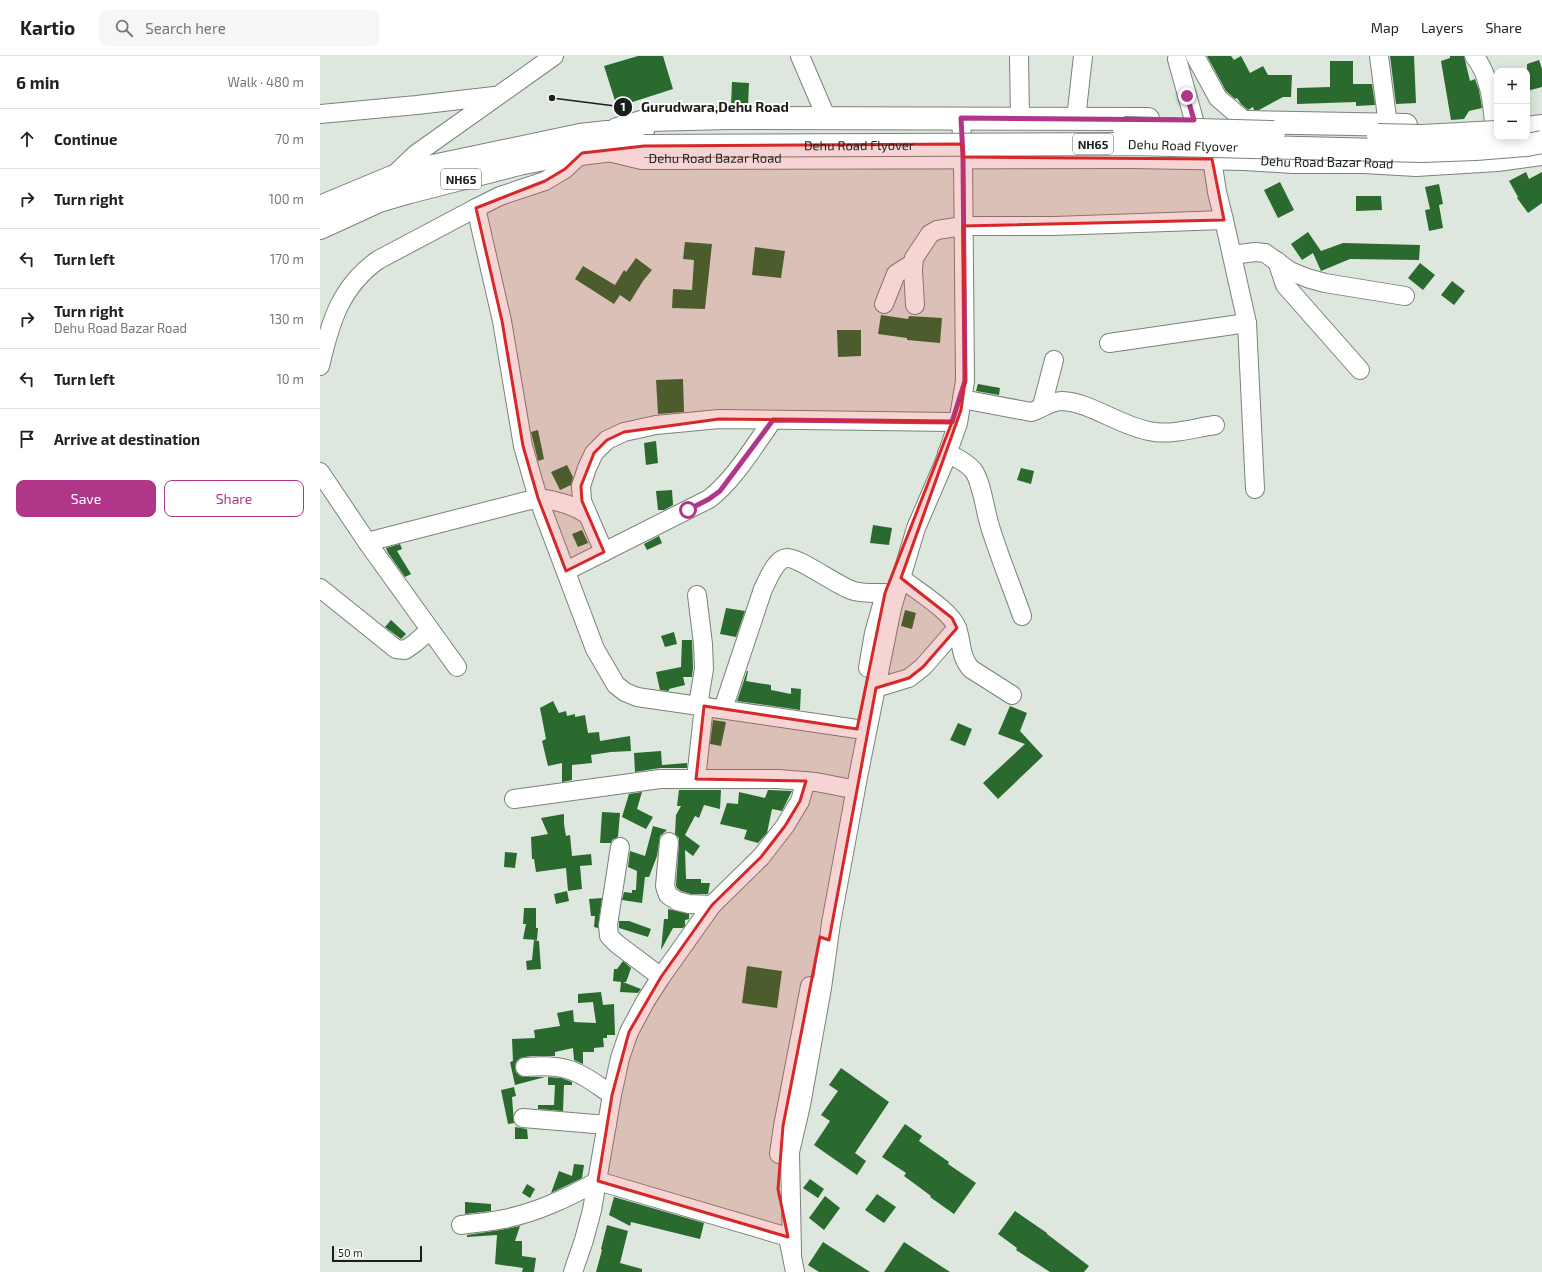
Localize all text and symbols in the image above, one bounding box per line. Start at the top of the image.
search box [99,10,379,46]
text: Kartio [20,16,75,39]
icon: search [113,17,135,39]
text: Search here [145,19,226,37]
text: Map [1371,19,1399,36]
text: Layers [1421,19,1463,36]
text: Share [1485,19,1522,36]
map controls [1494,68,1530,140]
button: + [1494,68,1530,104]
text: 6 min [16,72,60,92]
text: Walk · 480 m [227,74,304,90]
route end [1178,87,1196,105]
callout: Gurudwara,Dehu Road [613,94,797,120]
text: Gurudwara,Dehu Road [641,98,789,115]
text: 1 [620,99,626,113]
button: − [1494,104,1530,140]
icon: ahead [16,128,38,150]
text: Continue [54,130,117,148]
text: 70 m [275,131,304,147]
road number: NH65 [1073,134,1113,154]
street label: Dehu Road Flyover [1128,136,1238,155]
street label: Dehu Road Flyover [804,137,914,153]
street label: Dehu Road Bazar Road [649,150,782,166]
street label: Dehu Road Bazar Road [1260,152,1394,172]
road number: NH65 [441,169,481,189]
icon: right [16,188,38,210]
text: Turn right [54,190,124,208]
text: 100 m [269,191,304,207]
icon: left [16,248,38,270]
text: Turn left [54,250,115,268]
text: 170 m [270,251,304,267]
text: Turn right [54,302,124,320]
icon: right [16,308,38,330]
text: 130 m [269,311,304,327]
text: Dehu Road Bazar Road [54,320,187,336]
icon: left [16,368,38,390]
text: Turn left [54,370,115,388]
text: 10 m [277,371,304,387]
icon: arrive [16,428,38,450]
text: Arrive at destination [54,430,200,448]
button: Save [16,480,156,517]
button: Share [164,480,304,517]
route start [679,501,697,519]
scale bar [332,1244,422,1263]
text: 50 m [338,1246,363,1259]

